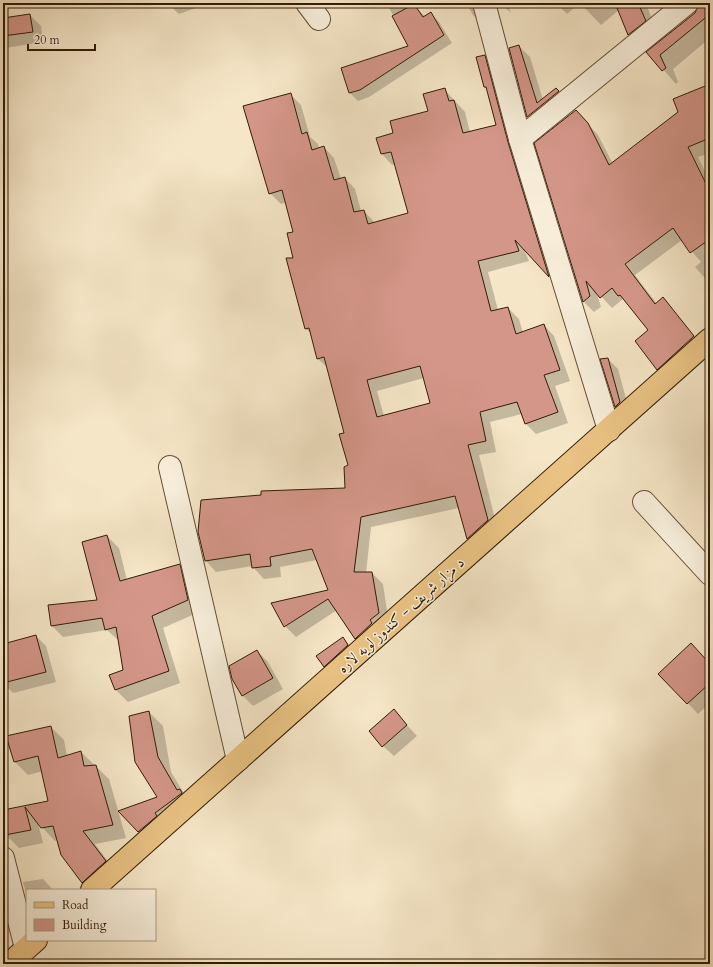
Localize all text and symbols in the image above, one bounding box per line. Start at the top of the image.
scale bar [28,26,95,52]
text: 20 m [34,32,61,48]
street label: د مزار شریف - کندوز لویه لاره [333,553,469,678]
legend [26,889,156,941]
text: Road [62,897,89,913]
text: Building [62,917,107,933]

